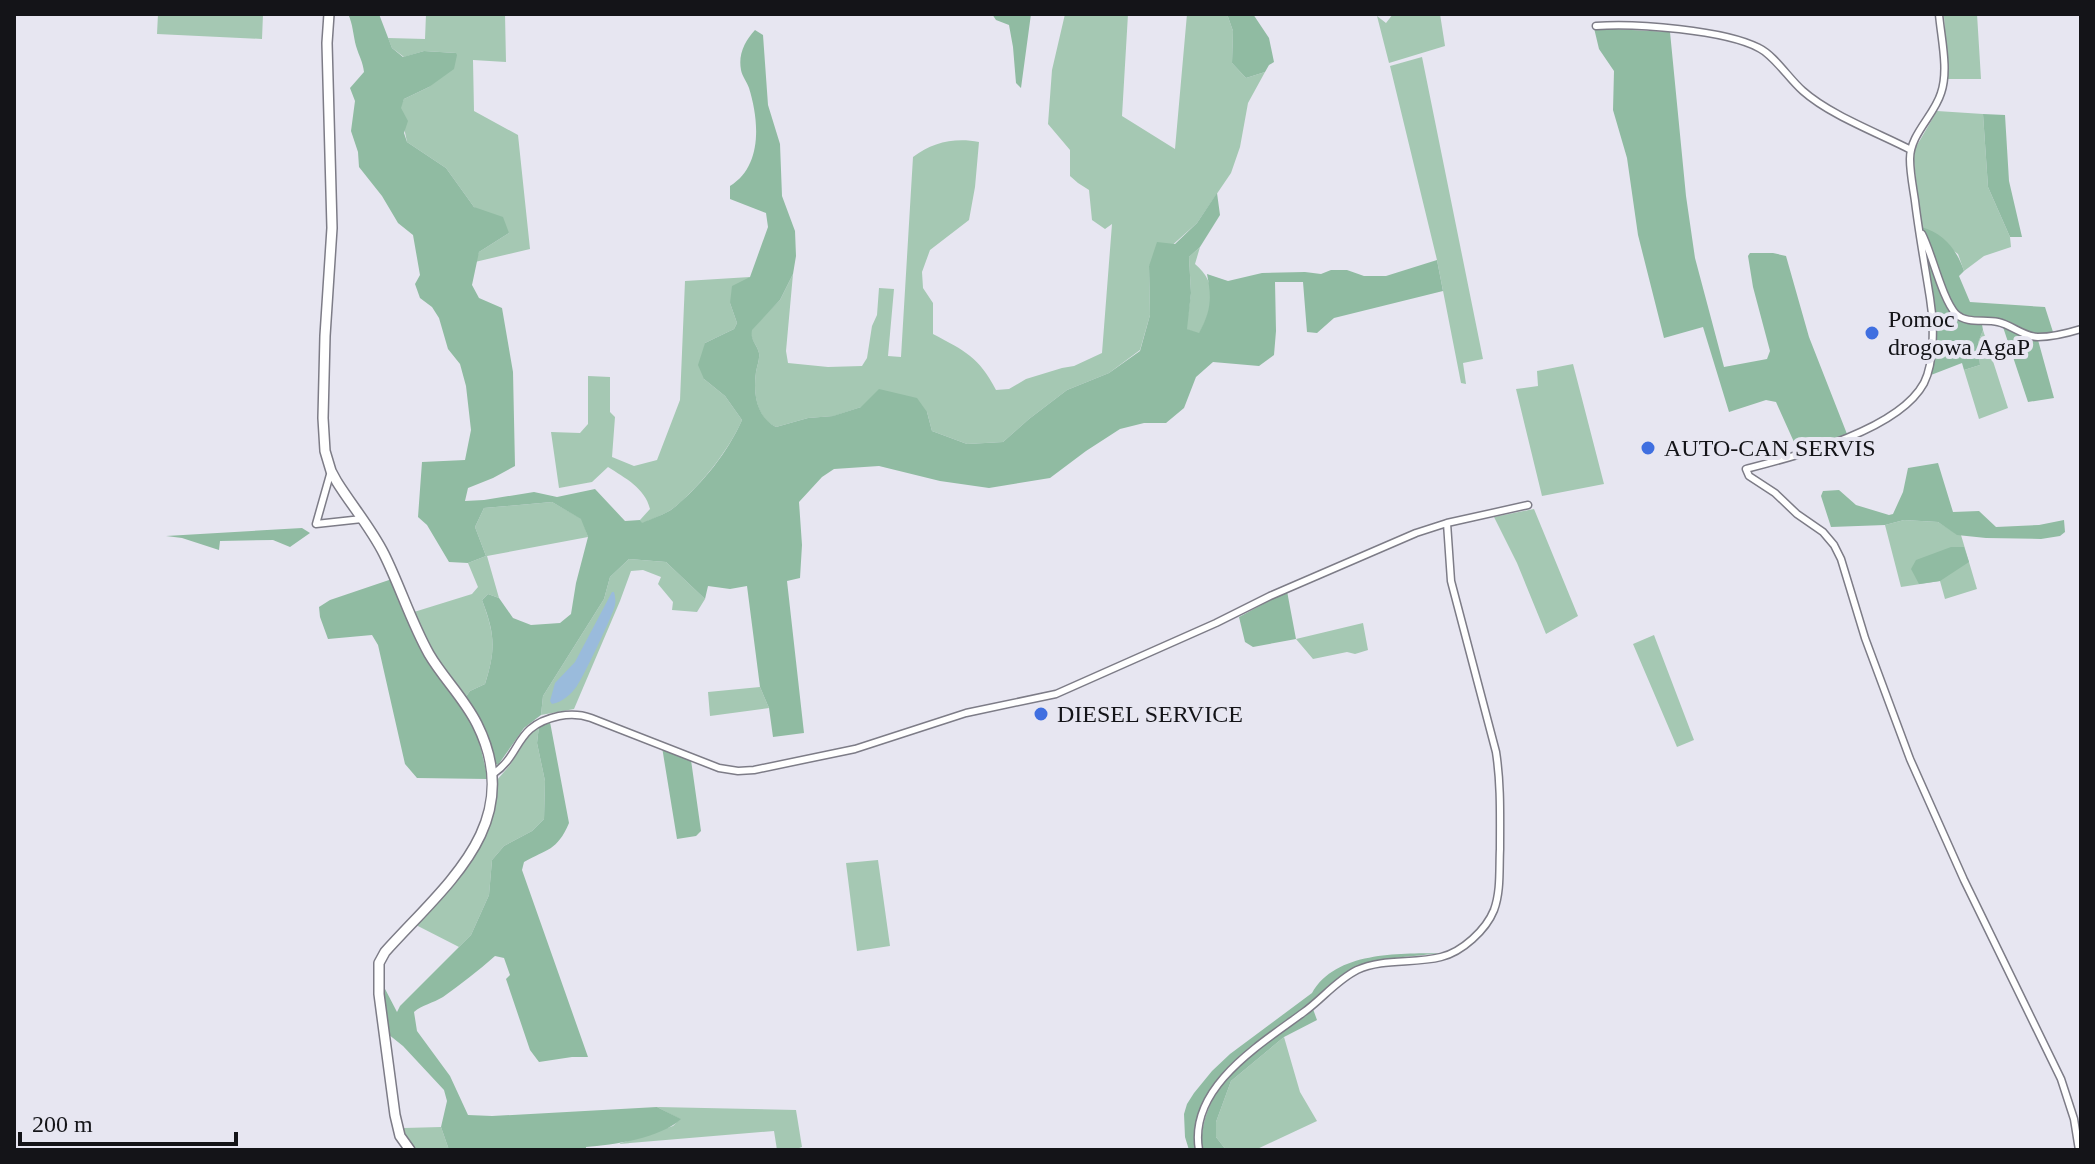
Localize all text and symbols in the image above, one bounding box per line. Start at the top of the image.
place label: Pomoc drogowa AgaP [1888,306,2030,360]
marker: Pomoc drogowa AgaP [1863,324,1881,342]
place label: AUTO-CAN SERVIS [1664,435,1876,461]
marker: AUTO-CAN SERVIS [1639,439,1657,457]
place label: DIESEL SERVICE [1057,701,1243,727]
marker: DIESEL SERVICE [1032,705,1050,723]
scale bar [20,1096,236,1146]
text: 200 m [32,1111,93,1137]

